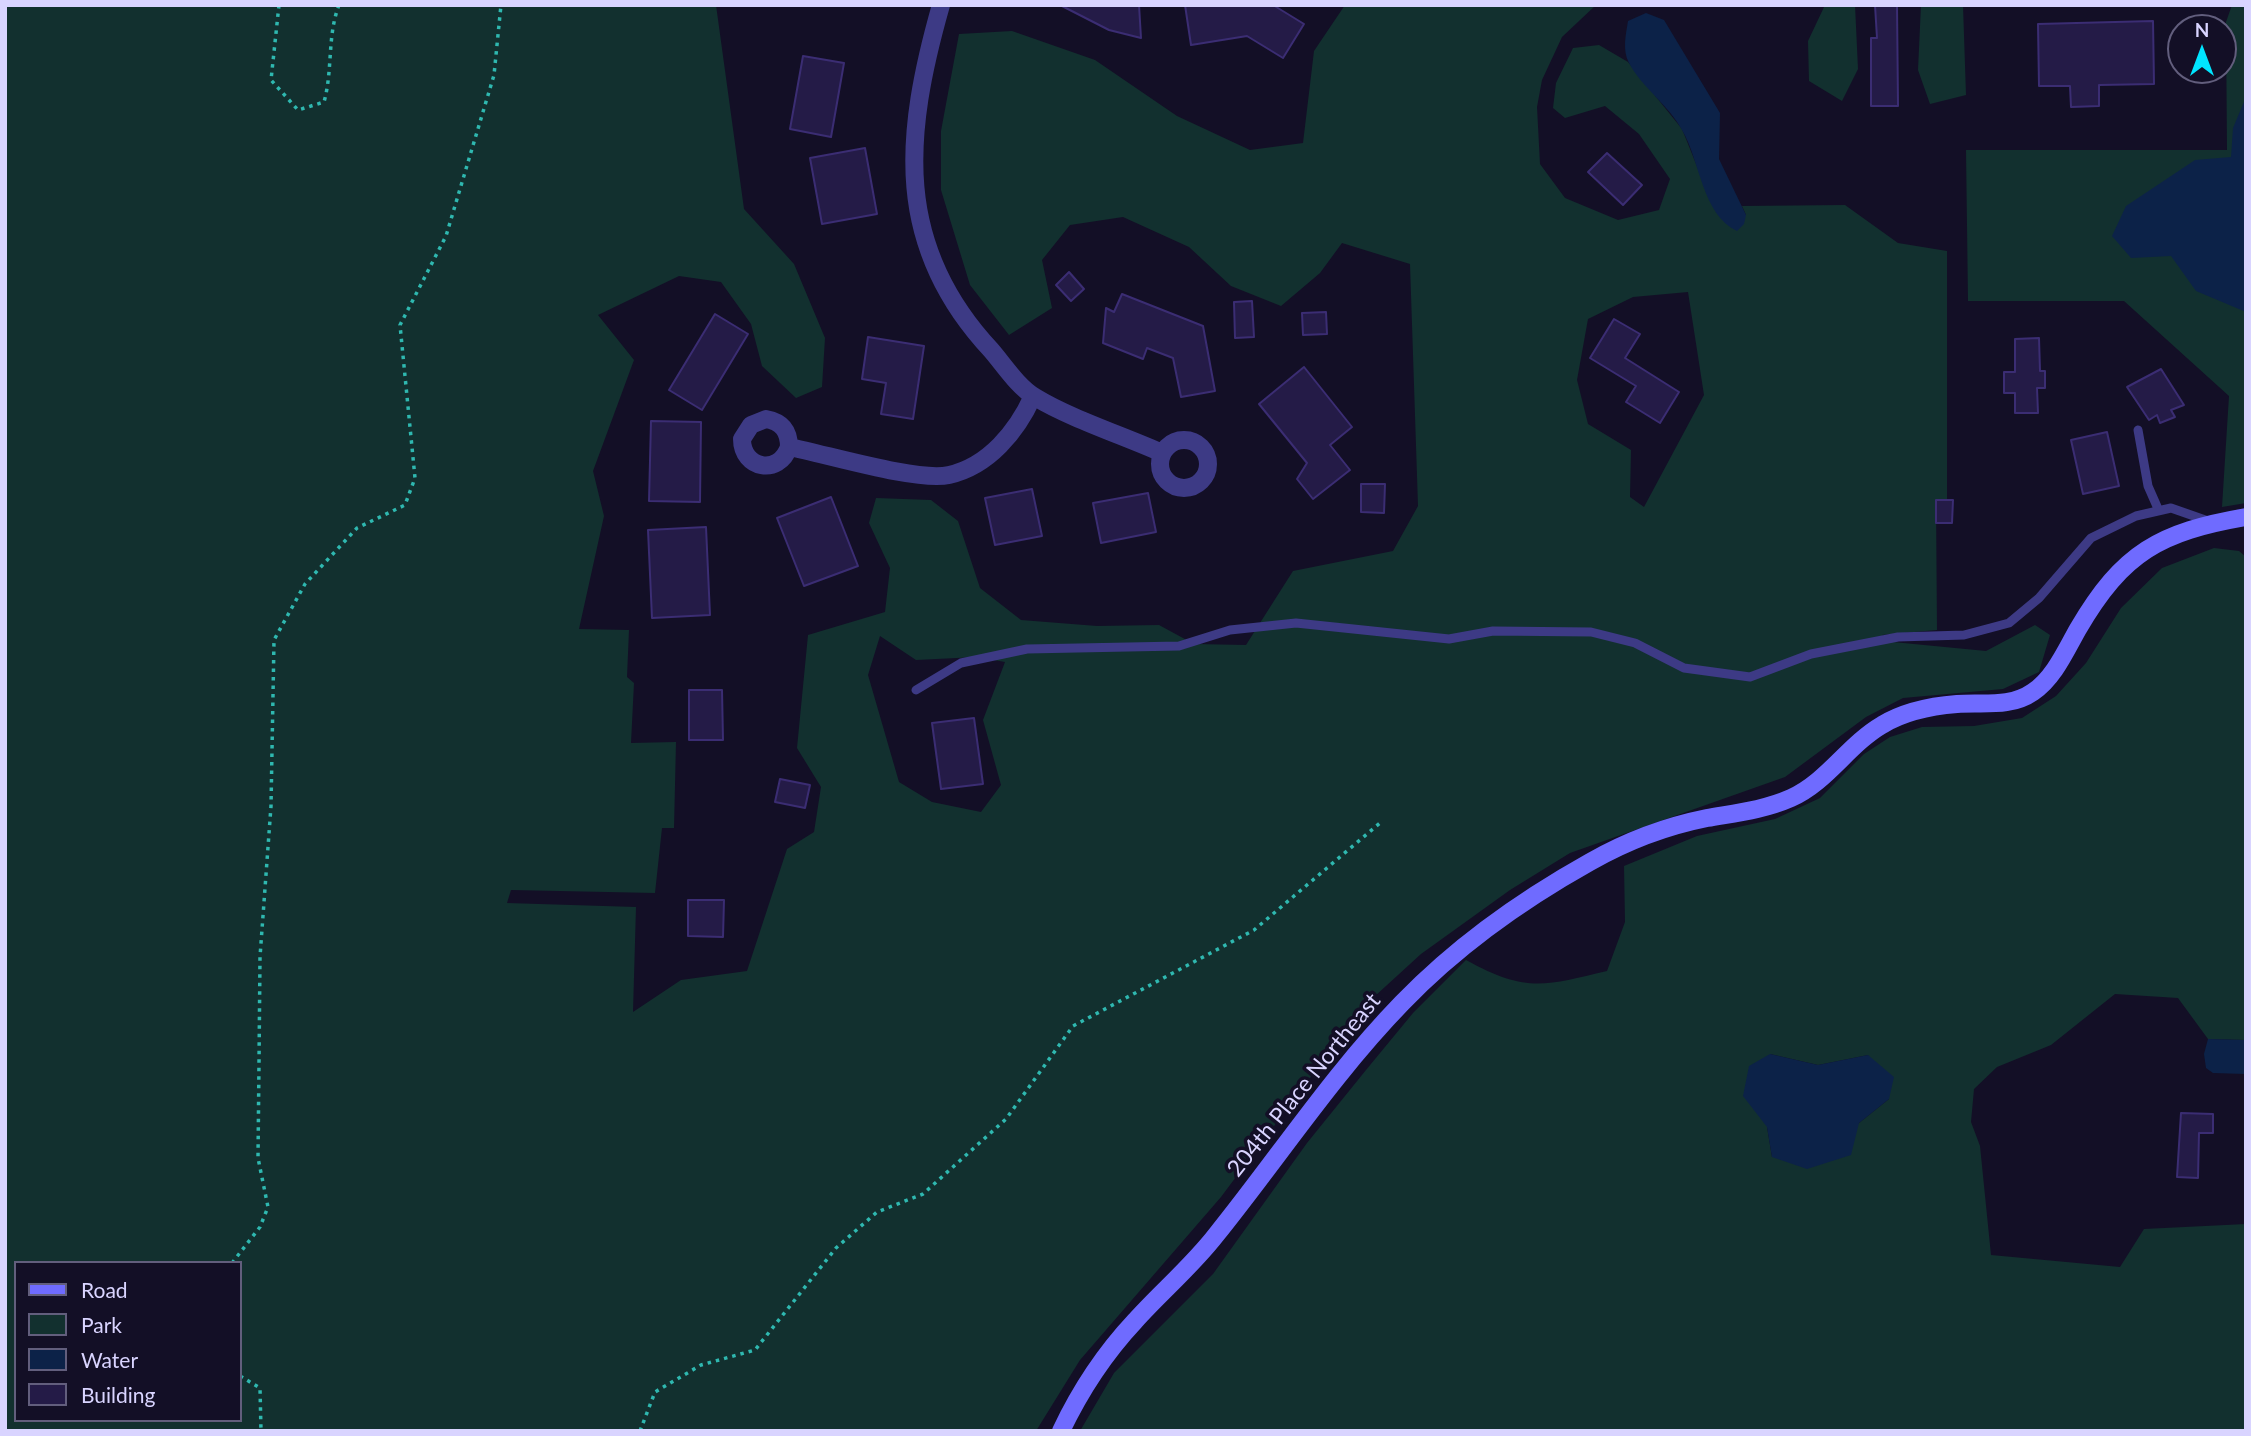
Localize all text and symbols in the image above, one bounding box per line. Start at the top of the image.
north arrow [2167,14,2237,84]
text: N [2195,18,2209,41]
street label: 204th Place Northeast [1222,988,1386,1182]
legend [14,1261,242,1422]
text: Road [81,1277,128,1302]
text: Park [81,1312,122,1337]
text: Water [81,1347,138,1372]
text: Building [81,1382,156,1407]

